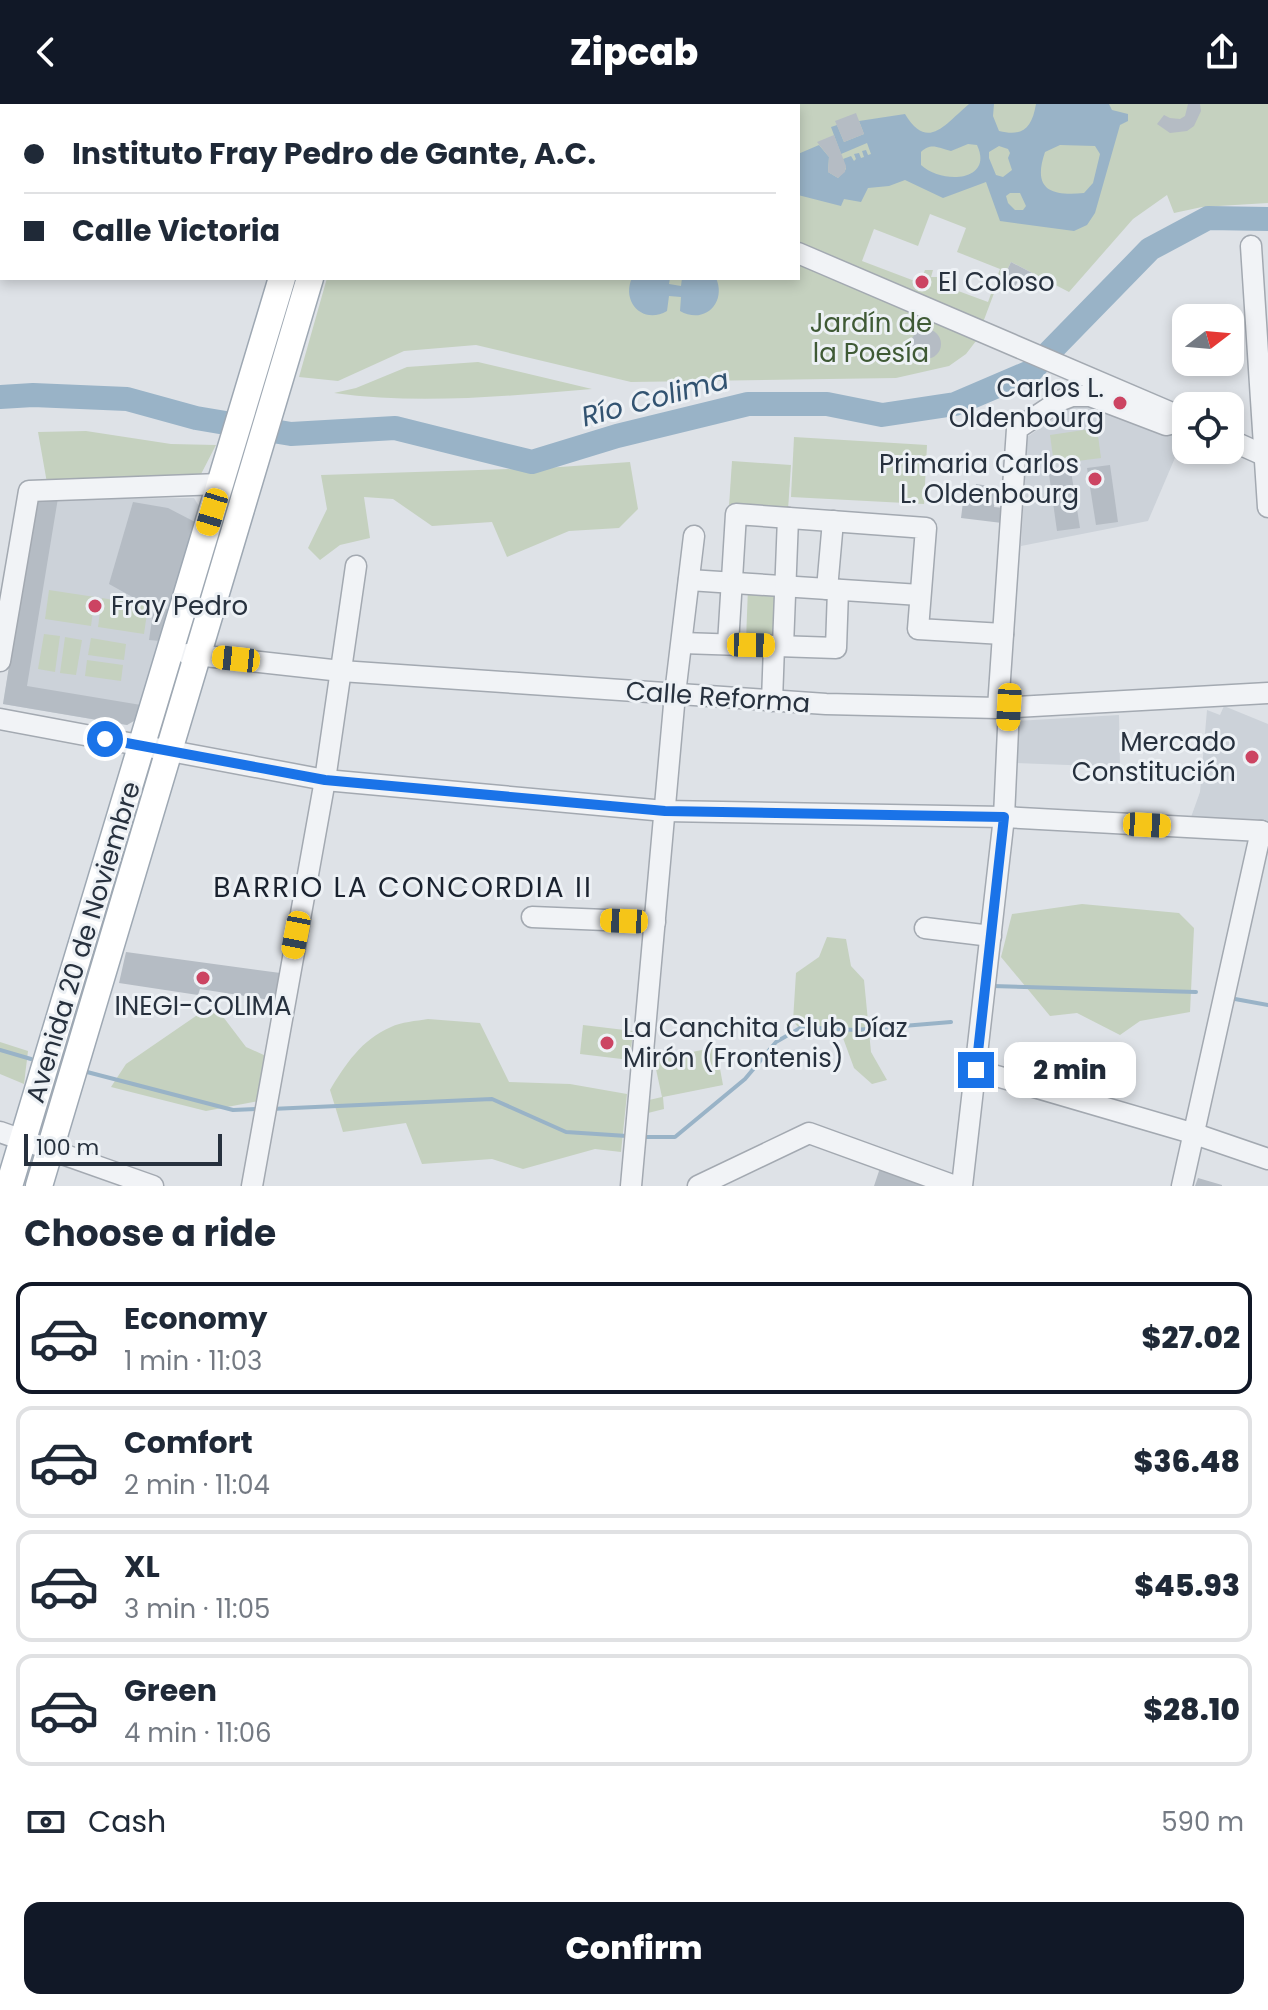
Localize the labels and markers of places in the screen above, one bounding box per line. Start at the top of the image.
place label: El Coloso [938,264,1055,300]
marker: El Coloso [913,273,931,291]
place label: Carlos L. Oldenbourg [949,370,1104,436]
marker: Carlos L. Oldenbourg [1111,394,1129,412]
place label: Primaria Carlos L. Oldenbourg [879,446,1079,512]
marker: Primaria Carlos L. Oldenbourg [1086,470,1104,488]
place label: Fray Pedro [111,588,248,624]
marker: Fray Pedro [86,597,104,615]
place label: Mercado Constitución [1072,724,1236,790]
marker: Mercado Constitución [1243,748,1261,766]
marker: INEGI-COLIMA [194,969,212,987]
place label: INEGI-COLIMA [114,988,292,1024]
place label: La Canchita Club Díaz Mirón (Frontenis) [623,1010,908,1076]
marker: La Canchita Club Díaz Mirón (Frontenis) [598,1034,616,1052]

